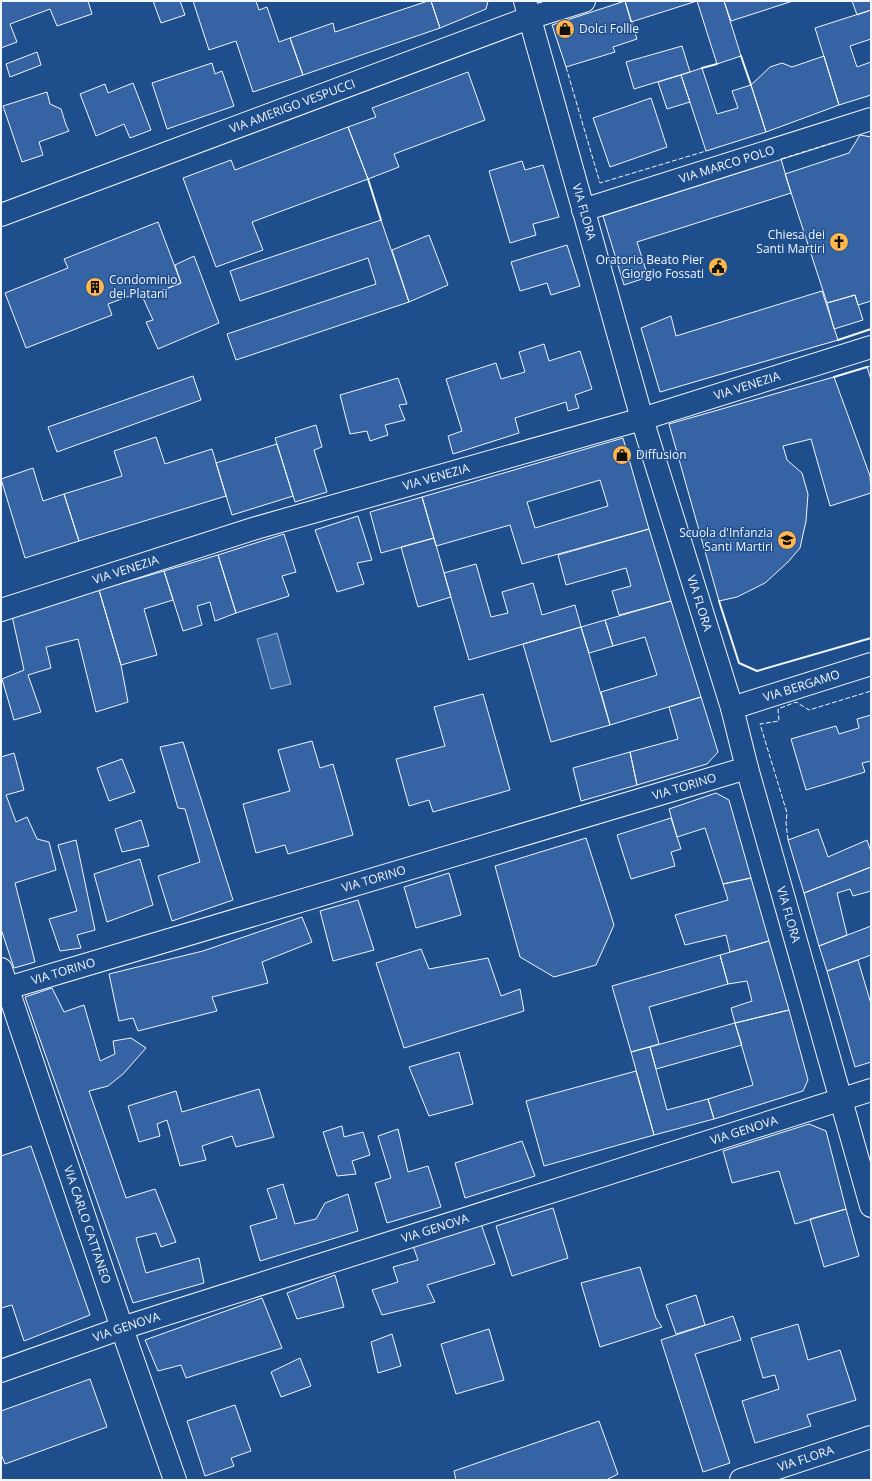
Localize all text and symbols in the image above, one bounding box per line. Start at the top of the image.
shop icon: Dolci Follie [554,18,576,40]
place label: Dolci Follie [579,20,639,37]
street label: VIA AMERIGO VESPUCCI [227,75,358,137]
street label: VIA MARCO POLO [677,141,777,187]
street label: VIA FLORA [569,182,601,242]
place label: Chiesa dei Santi Martiri [756,226,825,257]
church icon: Chiesa dei Santi Martiri [828,231,850,253]
place label: Oratorio Beato Pier Giorgio Fossati [596,251,704,282]
public building icon: Oratorio Beato Pier Giorgio Fossati [707,256,729,278]
place label: Condominio dei Platani [109,271,177,302]
building icon: Condominio dei Platani [84,276,106,298]
street label: VIA VENEZIA [712,367,782,404]
shop icon: Diffusion [611,444,633,466]
place label: Diffusion [636,446,687,463]
street label: VIA VENEZIA [401,459,472,494]
place label: Scuola d'Infanzia Santi Martiri [679,524,773,555]
school or university icon: Scuola d'Infanzia Santi Martiri [776,529,798,551]
street label: VIA VENEZIA [90,551,161,588]
street label: VIA FLORA [683,573,717,634]
street label: VIA BERGAMO [761,665,842,706]
street label: VIA TORINO [650,769,718,804]
street label: VIA TORINO [339,861,408,896]
street label: VIA FLORA [773,884,805,945]
street label: VIA TORINO [29,953,97,989]
street label: VIA GENOVA [708,1111,780,1149]
street label: VIA CARLO CATTANEO [60,1163,115,1286]
street label: VIA GENOVA [399,1209,471,1247]
street label: VIA GENOVA [90,1307,162,1346]
street label: VIA FLORA [775,1441,836,1475]

